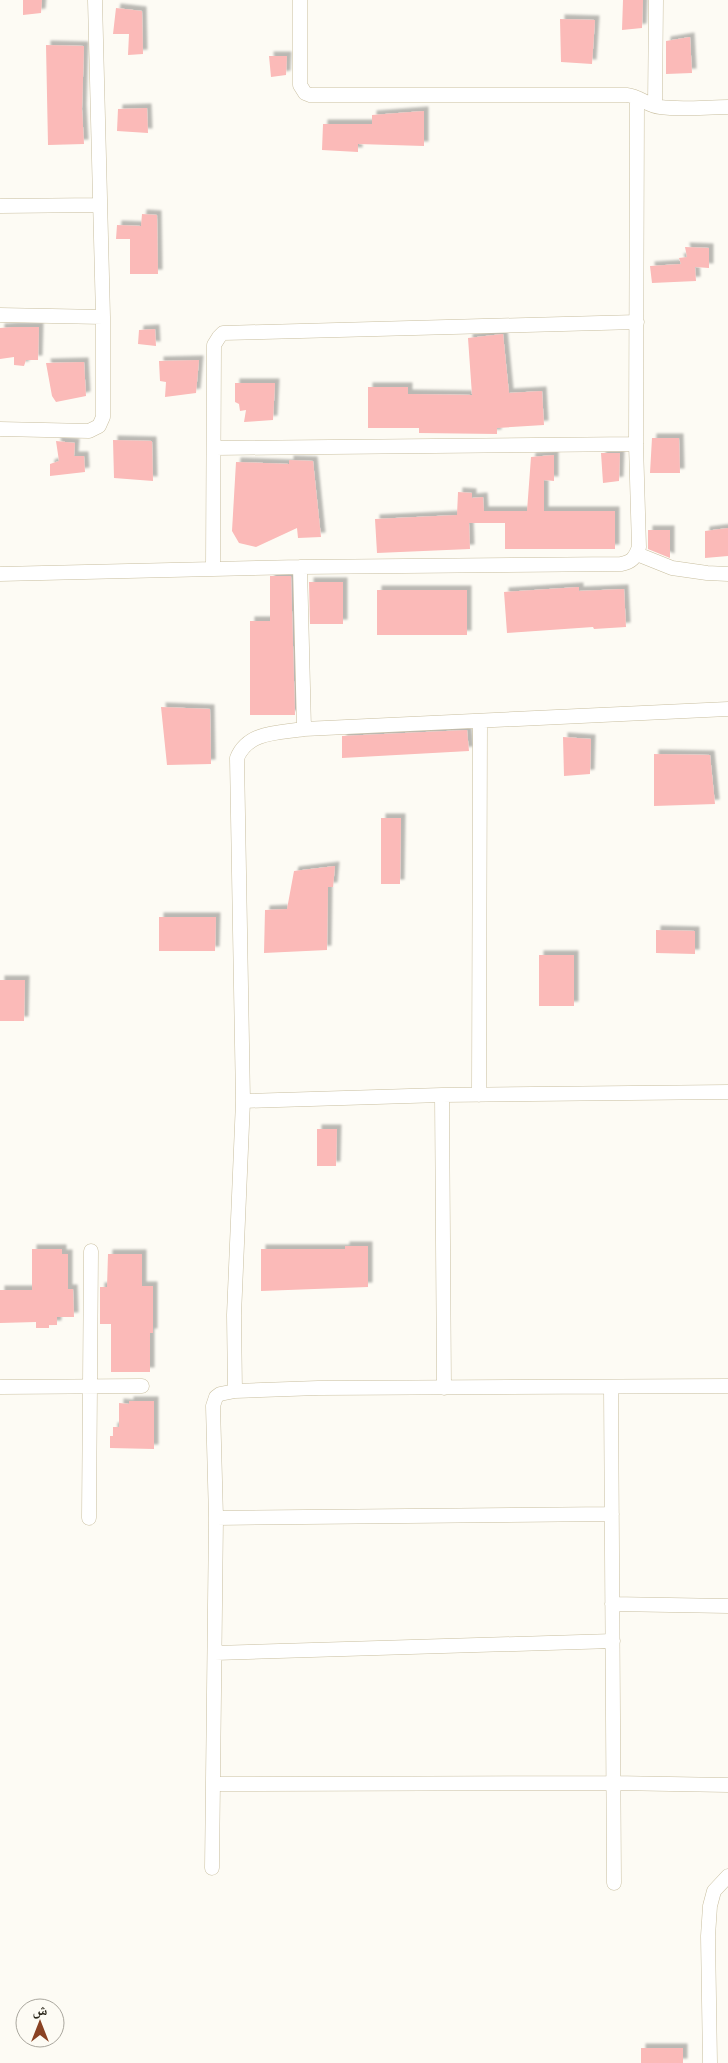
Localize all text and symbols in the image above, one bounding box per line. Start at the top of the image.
north arrow [15,1998,65,2048]
text: ش [33,2003,48,2020]

